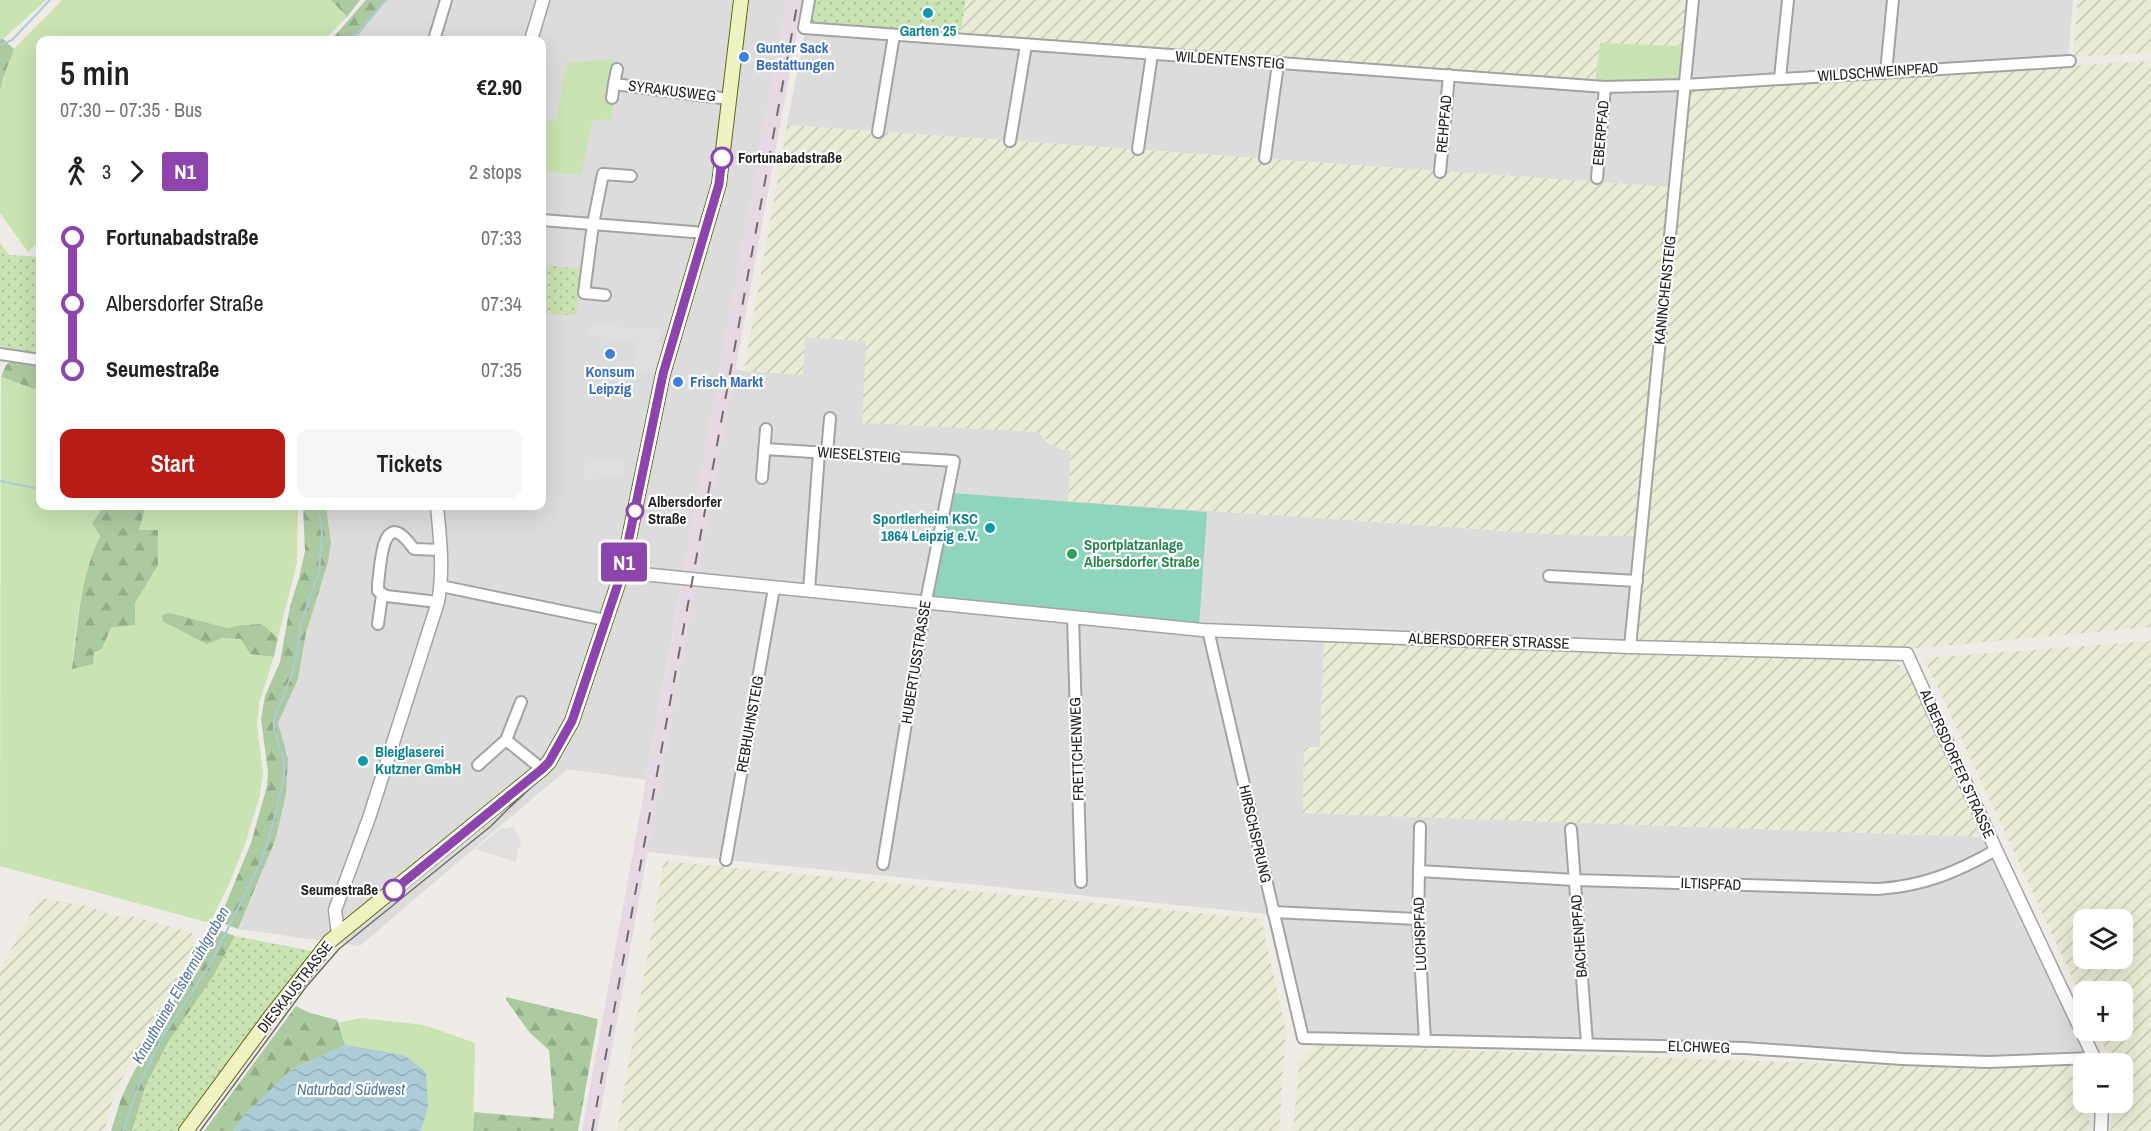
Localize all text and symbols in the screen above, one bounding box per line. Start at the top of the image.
marker: Garten 25 [921,6,935,20]
place label: Garten 25 [900,20,957,41]
place label: Gunter Sack Bestattungen [756,37,835,75]
street label: WILDENTENSTEIG [1175,45,1285,74]
marker: Gunter Sack Bestattungen [737,50,751,64]
text: 5 min [60,51,130,95]
street label: WILDSCHWEINPFAD [1817,57,1939,86]
text: €2.90 [477,72,522,102]
street label: SYRAKUSWEG [627,75,717,106]
street label: REHPFAD [1431,94,1457,154]
text: 07:30 – 07:35 · Bus [60,96,202,123]
street label: EBERPFAD [1587,99,1614,167]
marker: Fortunabadstraße [711,147,733,169]
place label: Fortunabadstraße [738,147,842,168]
icon: walk [60,155,93,188]
icon: forward [120,155,153,188]
text: N1 [174,157,196,186]
text: 3 [102,158,111,185]
text: 2 stops [469,158,522,185]
text: Fortunabadstraße [106,222,258,252]
text: 07:33 [481,224,522,251]
street label: KANINCHENSTEIG [1648,234,1681,345]
text: Albersdorfer Straße [106,288,263,318]
text: 07:34 [481,290,522,317]
marker: Konsum Leipzig [603,347,617,361]
text: Seumestraße [106,354,219,384]
text: 07:35 [481,356,522,383]
place label: Konsum Leipzig [585,361,635,399]
place label: Frisch Markt [690,371,763,392]
marker: Frisch Markt [671,375,685,389]
button: Start [60,429,285,498]
button: Tickets [297,429,522,498]
street label: WIESELSTEIG [817,441,901,468]
place label: Albersdorfer Straße [648,491,722,529]
marker: Albersdorfer Straße [626,502,644,520]
place label: Sportlerheim KSC 1864 Leipzig e.V. [873,508,978,546]
marker: Sportlerheim KSC 1864 Leipzig e.V. [983,521,997,535]
place label: Sportplatzanlage Albersdorfer Straße [1084,534,1200,572]
line badge: N1 [597,542,651,582]
marker: Sportplatzanlage Albersdorfer Straße [1065,547,1079,561]
text: N1 [613,548,635,577]
street label: HUBERTUSSTRASSE [895,599,936,725]
street label: ALBERSDORFER STRASSE [1407,627,1570,654]
street label: REBHUHNSTEIG [731,674,768,774]
street label: ALBERSDORFER STRASSE [1915,685,2000,842]
street label: FRETTCHENWEG [1064,697,1089,801]
place label: Bleiglaserei Kutzner GmbH [375,741,461,779]
marker: Bleiglaserei Kutzner GmbH [356,754,370,768]
street label: HIRSCHSPRUNG [1234,783,1277,885]
street label: ILTISPFAD [1680,872,1742,895]
place label: Seumestraße [301,879,378,900]
marker: Seumestraße [383,879,405,901]
street label: BACHENPFAD [1565,894,1592,978]
street label: LUCHSPFAD [1408,897,1431,971]
water label: Knauthainer Elstermühlgraben [126,902,234,1068]
map controls [2073,909,2133,1113]
button: layers [2073,909,2133,969]
street label: DIESKAUSTRASSE [252,936,337,1037]
button: + [2073,981,2133,1041]
street label: ELCHWEG [1668,1035,1730,1058]
button: − [2073,1053,2133,1113]
water label: Naturbad Südwest [297,1078,405,1100]

